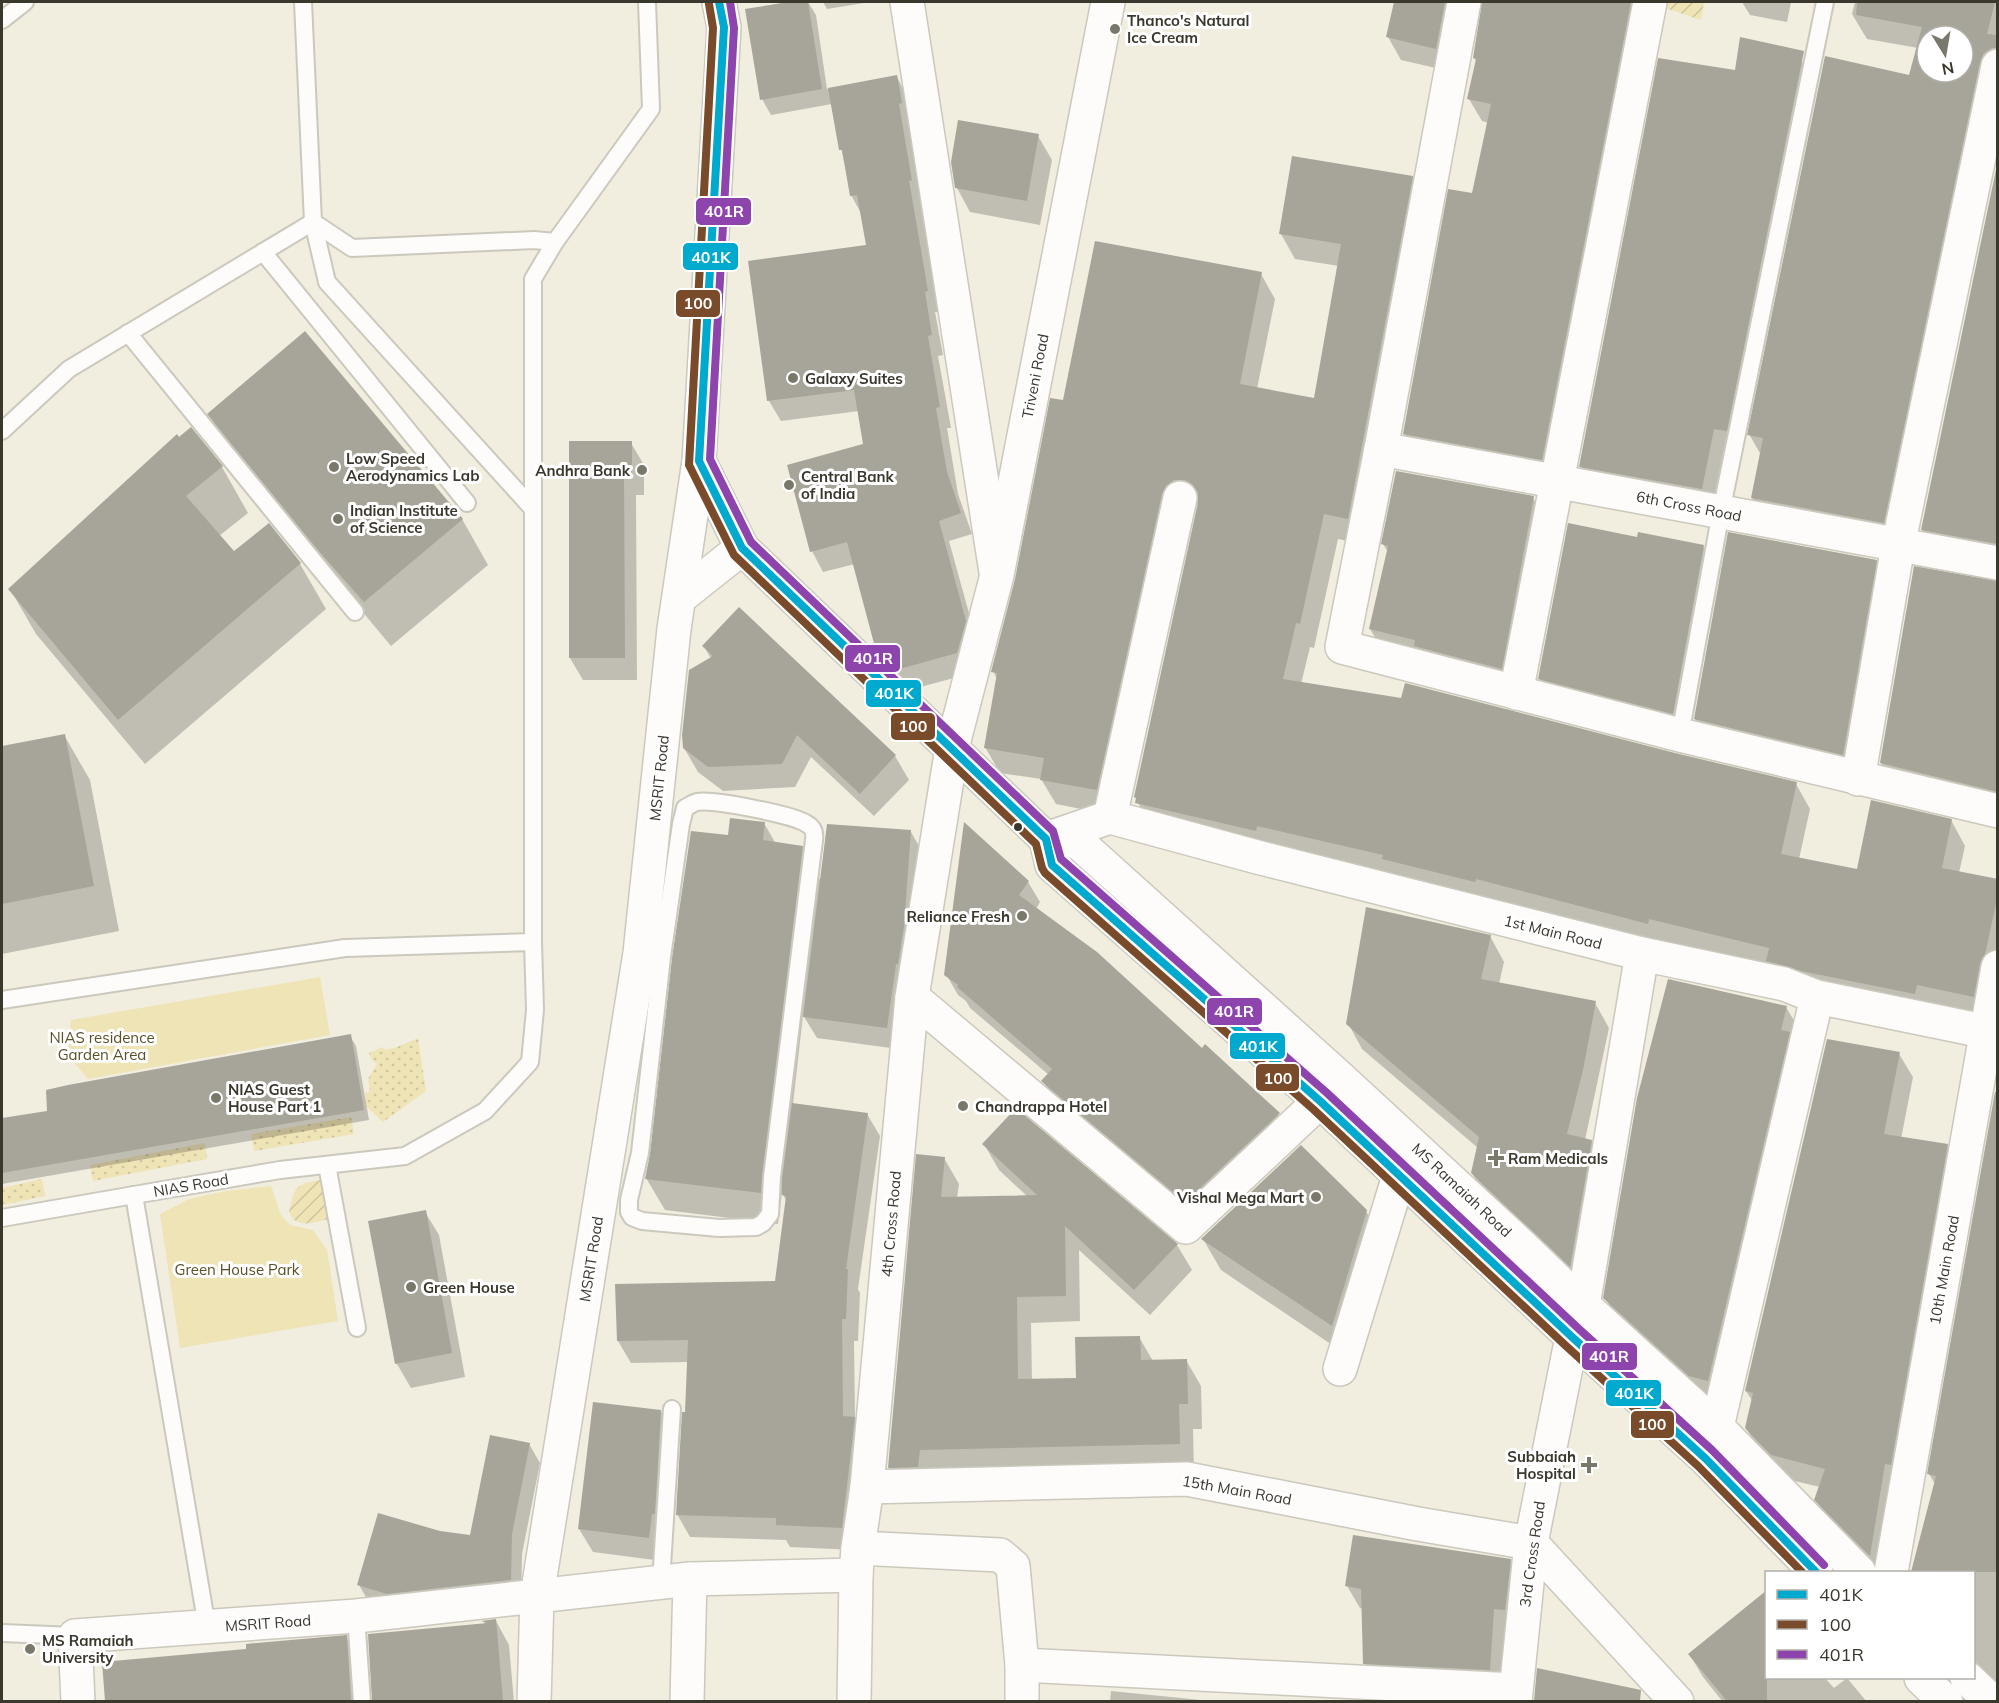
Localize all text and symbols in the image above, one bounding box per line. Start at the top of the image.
place label: Thanco's Natural Ice Cream [1127,11,1250,47]
marker: Thanco's Natural Ice Cream [1108,22,1122,36]
north arrow [1915,24,1975,84]
text: N [1940,58,1956,80]
line badge: 401R [695,197,752,226]
text: 401R [704,201,744,221]
line badge: 401K [682,242,739,271]
text: 401K [691,247,732,267]
line badge: 100 [675,289,721,318]
text: 100 [684,293,712,313]
street label: Triveni Road [1017,332,1053,420]
place label: Galaxy Suites [805,369,903,388]
marker: Galaxy Suites [786,371,800,385]
place label: Low Speed Aerodynamics Lab [346,449,479,485]
marker: Low Speed Aerodynamics Lab [327,460,341,474]
place label: Andhra Bank [535,461,631,480]
marker: Andhra Bank [635,463,649,477]
place label: Central Bank of India [801,467,895,503]
marker: Central Bank of India [782,478,796,492]
street label: 6th Cross Road [1635,486,1743,526]
place label: Indian Institute of Science [350,501,458,537]
marker: Indian Institute of Science [331,512,345,526]
line badge: 401R [844,644,901,673]
text: 401R [853,648,893,668]
line badge: 401K [865,679,922,708]
text: 401K [874,683,915,703]
line badge: 100 [890,712,936,741]
text: 100 [899,716,927,736]
street label: MSRIT Road [645,734,673,822]
unlabelled marker [1012,821,1024,833]
place label: Reliance Fresh [907,907,1010,926]
marker: Reliance Fresh [1015,909,1029,923]
street label: 1st Main Road [1502,911,1604,953]
line badge: 401R [1206,997,1263,1026]
text: 401R [1214,1001,1254,1021]
park label: NIAS residence Garden Area [49,1028,155,1064]
line badge: 401K [1229,1032,1286,1060]
text: 401K [1238,1036,1279,1056]
line badge: 100 [1255,1063,1300,1092]
text: 100 [1264,1068,1292,1088]
place label: NIAS Guest House Part 1 [228,1080,321,1116]
marker: NIAS Guest House Part 1 [209,1091,223,1105]
place label: Chandrappa Hotel [975,1097,1107,1116]
marker: Chandrappa Hotel [956,1099,970,1113]
street label: MS Ramaiah Road [1408,1139,1516,1241]
place label: Ram Medicals [1508,1149,1608,1168]
marker: Ram Medicals [1489,1151,1503,1165]
street label: NIAS Road [152,1169,230,1201]
street label: 4th Cross Road [877,1170,905,1278]
place label: Vishal Mega Mart [1176,1188,1304,1207]
marker: Vishal Mega Mart [1309,1190,1323,1204]
street label: 10th Main Road [1925,1214,1963,1326]
street label: MSRIT Road [575,1215,607,1303]
park label: Green House Park [174,1260,300,1279]
place label: Green House [423,1278,515,1297]
marker: Green House [404,1280,418,1294]
line badge: 401R [1581,1342,1638,1371]
text: 401R [1589,1346,1629,1366]
line badge: 401K [1605,1379,1662,1407]
text: 401K [1614,1383,1655,1403]
line badge: 100 [1630,1410,1675,1439]
text: 100 [1638,1414,1666,1434]
place label: Subbaiah Hospital [1507,1447,1576,1483]
marker: Subbaiah Hospital [1580,1456,1598,1474]
street label: 15th Main Road [1181,1471,1293,1509]
street label: 3rd Cross Road [1515,1500,1549,1608]
legend [1765,1571,1975,1679]
text: 401K [1819,1583,1863,1606]
street label: MSRIT Road [224,1611,312,1635]
text: 100 [1819,1613,1851,1636]
place label: MS Ramaiah University [42,1631,134,1667]
marker: MS Ramaiah University [23,1642,37,1656]
text: 401R [1819,1643,1864,1666]

